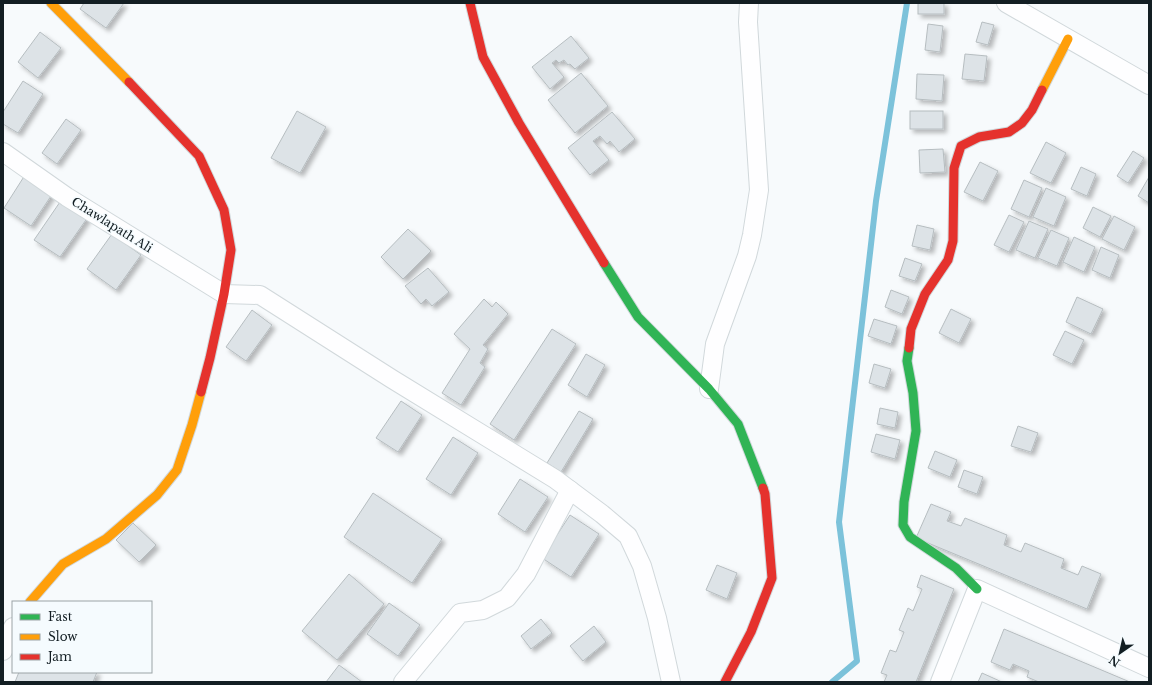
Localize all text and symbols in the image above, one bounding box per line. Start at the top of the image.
street label: Chawlapath Ali [69,194,156,256]
legend [12,601,152,673]
text: Fast [48,609,73,624]
text: Slow [48,629,78,644]
north arrow [1100,633,1140,673]
text: Jam [46,649,72,664]
text: N [1106,652,1123,670]

